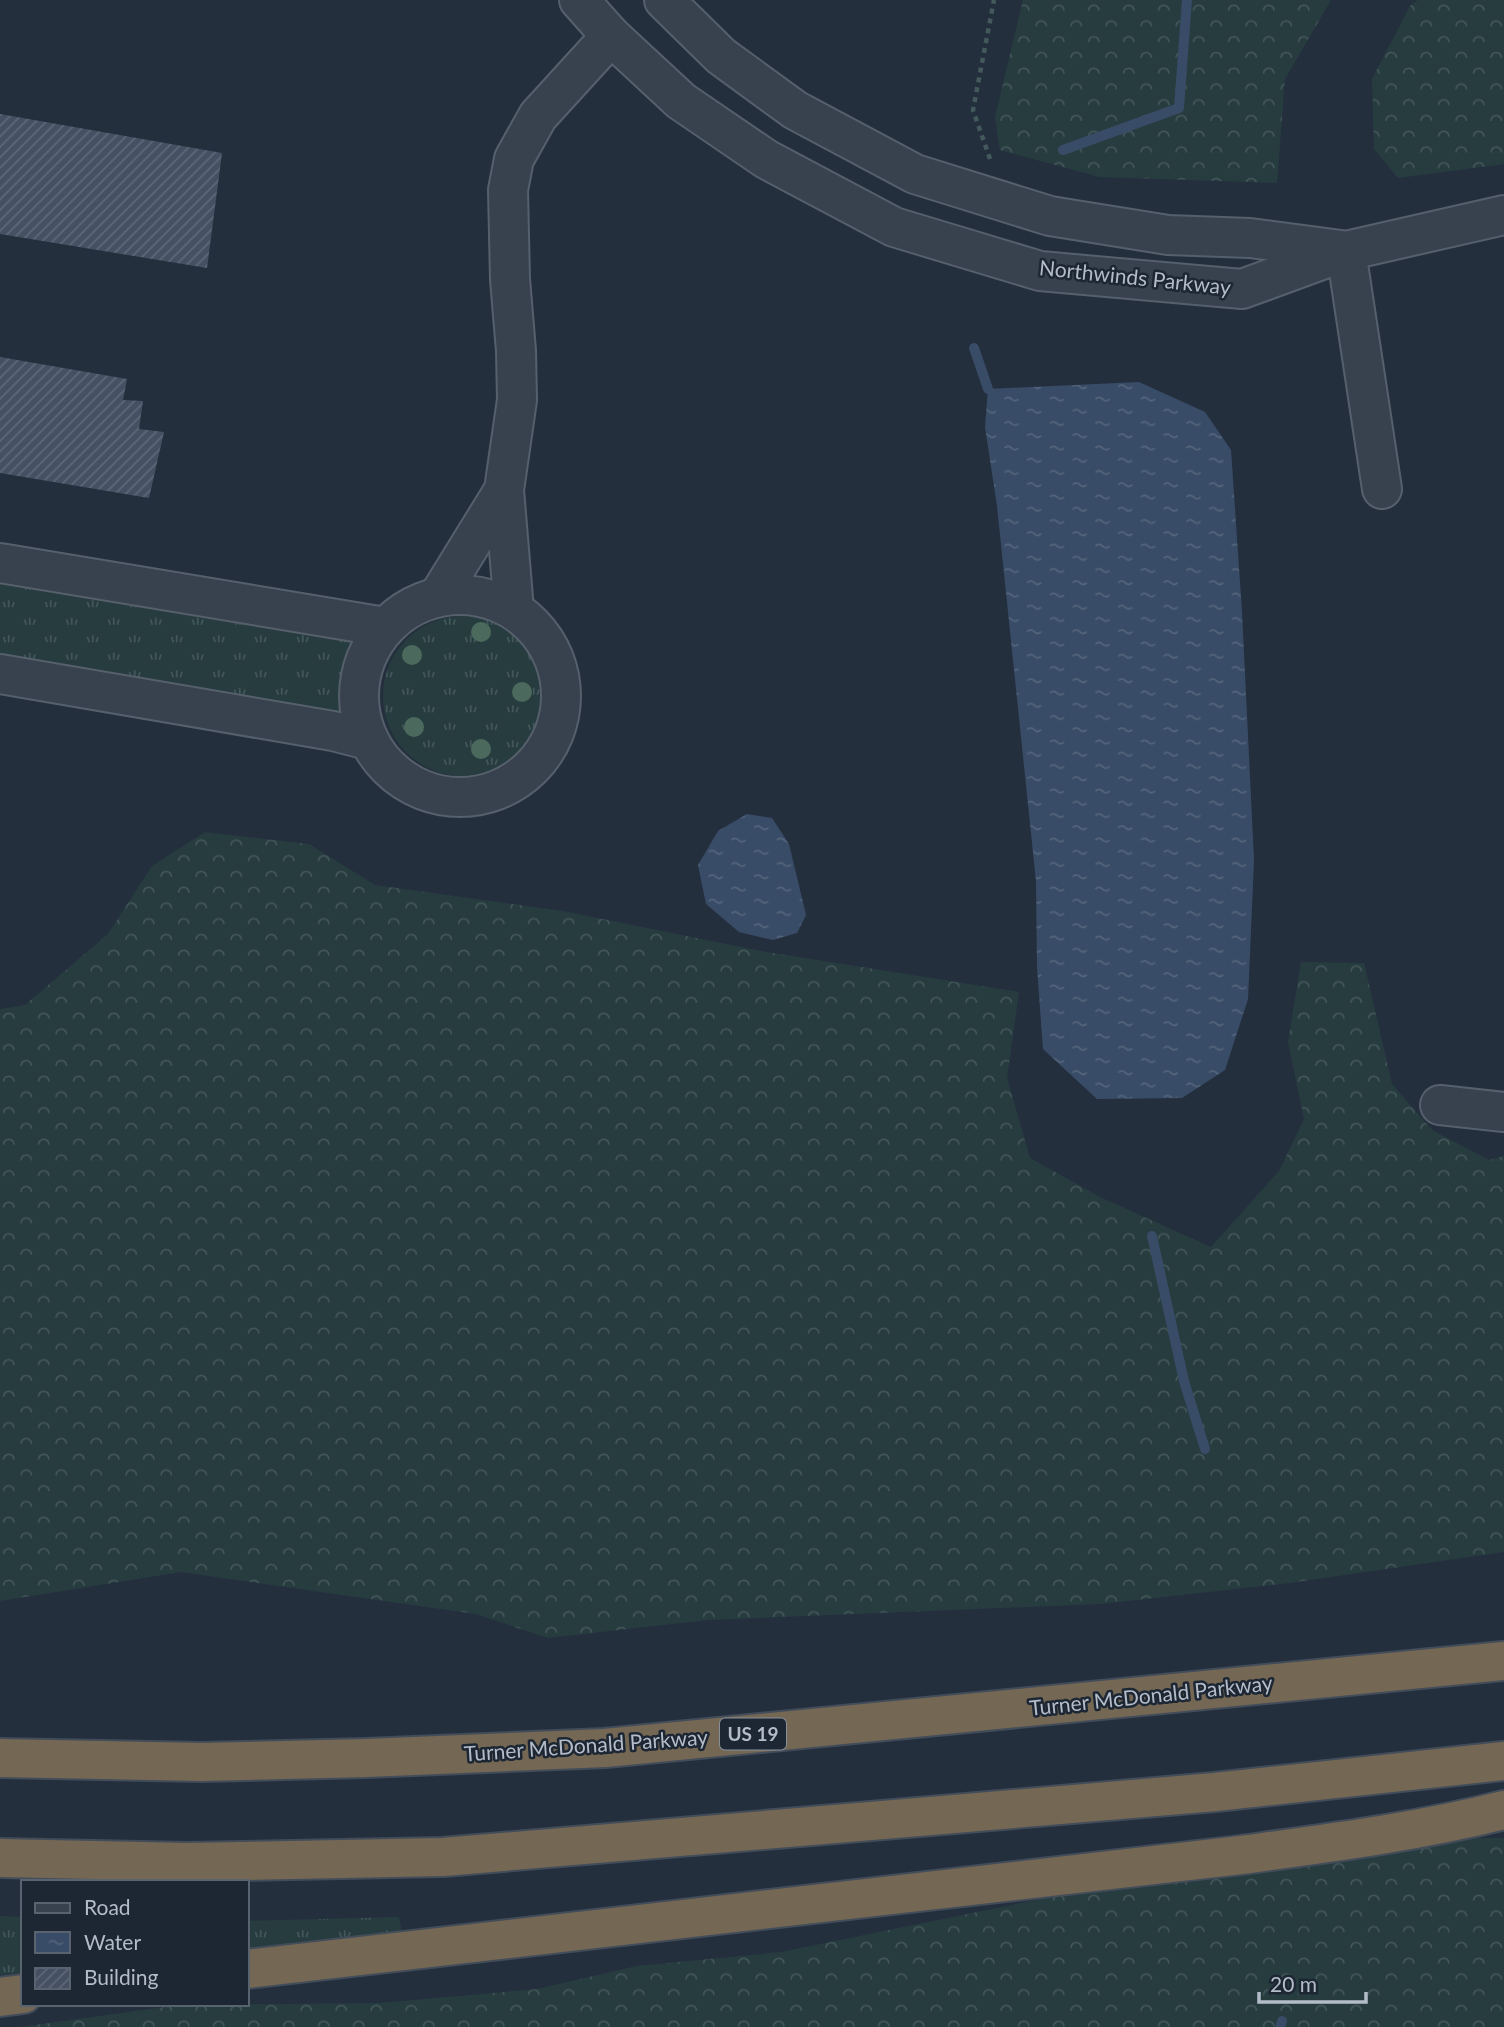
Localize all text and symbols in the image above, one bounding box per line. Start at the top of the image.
street label: Northwinds Parkway [1038,254,1232,299]
street label: Turner McDonald Parkway [1028,1669,1274,1720]
road number: US 19 [720,1718,786,1750]
street label: Turner McDonald Parkway [463,1723,709,1765]
legend [21,1880,248,2006]
text: Road [84,1894,131,1919]
text: Water [84,1929,141,1954]
scale bar [1259,1960,1366,2004]
text: Building [84,1964,159,1989]
text: 20 m [1270,1971,1317,1996]

